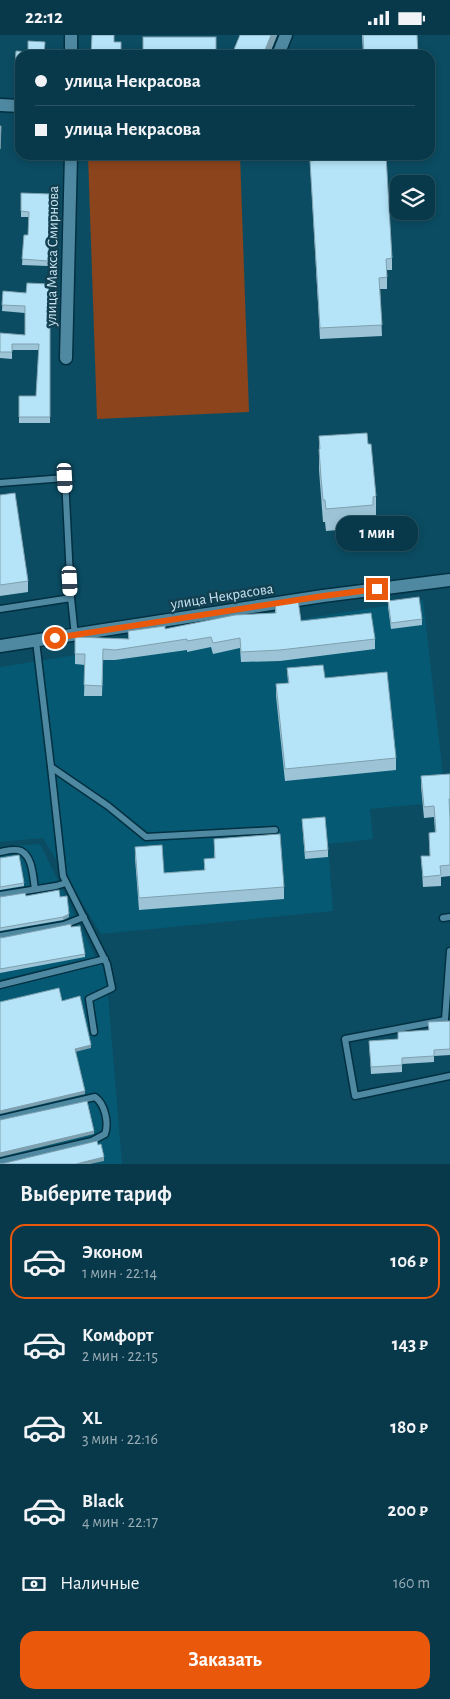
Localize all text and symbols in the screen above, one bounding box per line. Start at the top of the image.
text: 22:12 [25,8,63,27]
text: улица Некрасова [65,72,201,91]
text: улица Некрасова [65,120,201,139]
map controls [390,175,435,220]
button: layers [390,175,435,220]
street label: улица Макса Смирнова [44,185,61,327]
car [56,463,73,493]
callout: 1 мин [336,517,418,551]
text: 1 мин [359,525,395,541]
car [61,566,78,596]
route end [366,578,388,600]
street label: улица Некрасова [169,581,275,612]
route start [44,627,66,649]
text: Выберите тариф [20,1183,172,1205]
icon: car [22,1239,67,1284]
text: Эконом [82,1243,143,1262]
text: 106 ₽ [390,1252,428,1271]
text: 1 мин · 22:14 [82,1265,157,1281]
icon: car [22,1322,67,1367]
text: Комфорт [82,1326,153,1345]
text: 143 ₽ [392,1335,428,1354]
text: 2 мин · 22:15 [82,1348,158,1364]
icon: car [22,1405,67,1450]
text: XL [82,1409,102,1428]
text: 180 ₽ [390,1418,428,1437]
text: 3 мин · 22:16 [82,1431,158,1447]
icon: car [22,1488,67,1533]
text: Black [82,1492,124,1511]
text: 200 ₽ [387,1501,428,1520]
text: 4 мин · 22:17 [82,1514,158,1530]
icon: cash [20,1570,48,1598]
text: Наличные [60,1574,140,1593]
text: 160 m [393,1575,430,1591]
button: Заказать [20,1631,430,1689]

